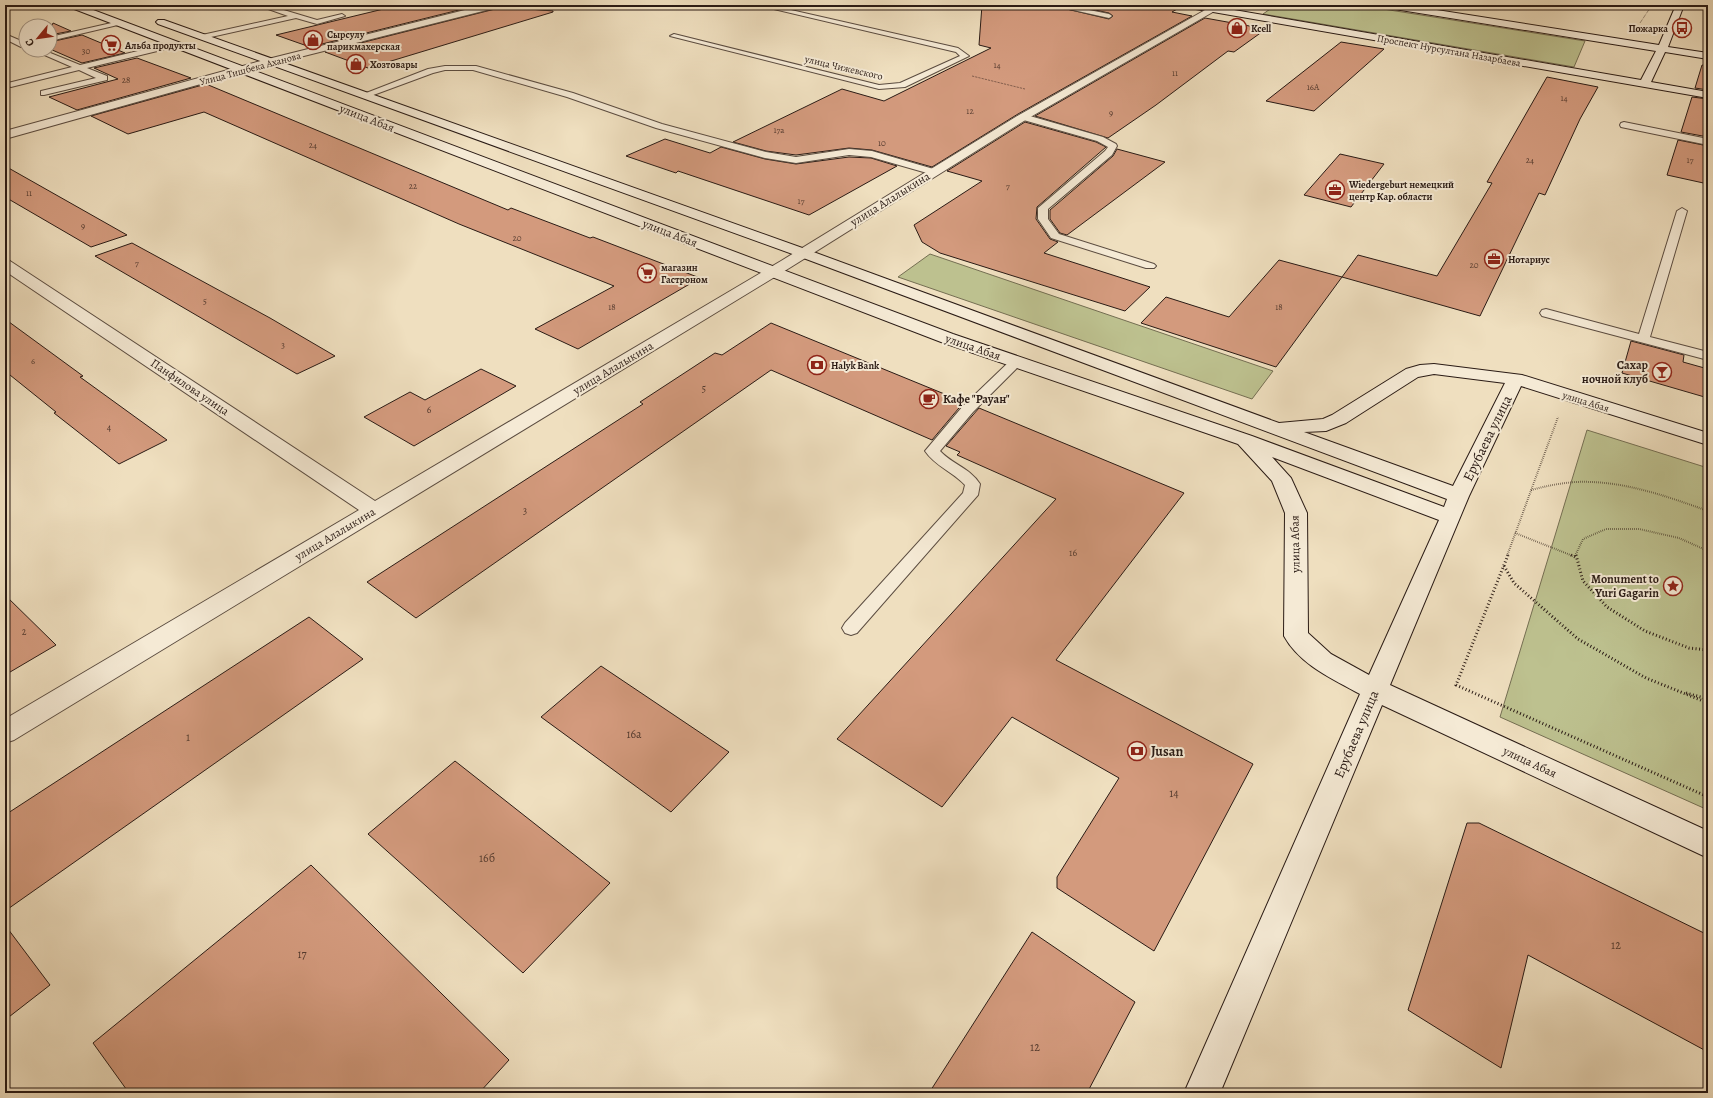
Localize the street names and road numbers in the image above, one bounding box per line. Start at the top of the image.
street label: Проспект Нурсултана Назарбаева [1376,31,1522,71]
street label: Улица Тишбека Аханова [198,49,302,88]
street label: улица Чижевского [803,52,884,83]
street label: улица Абая [336,100,397,136]
street label: улица Алалыкина [846,168,933,230]
street label: улица Абая [639,215,700,251]
street label: улица Абая [942,330,1003,364]
street label: улица Алалыкина [569,337,657,399]
street label: Панфилова улица [148,355,233,419]
street label: улица Абая [1560,388,1611,415]
street label: Ерубаева улица [1458,392,1517,484]
street label: улица Алалыкина [291,503,379,565]
street label: улица Абая [1286,515,1304,574]
street label: Ерубаева улица [1329,687,1384,781]
street label: улица Абая [1500,742,1560,781]

